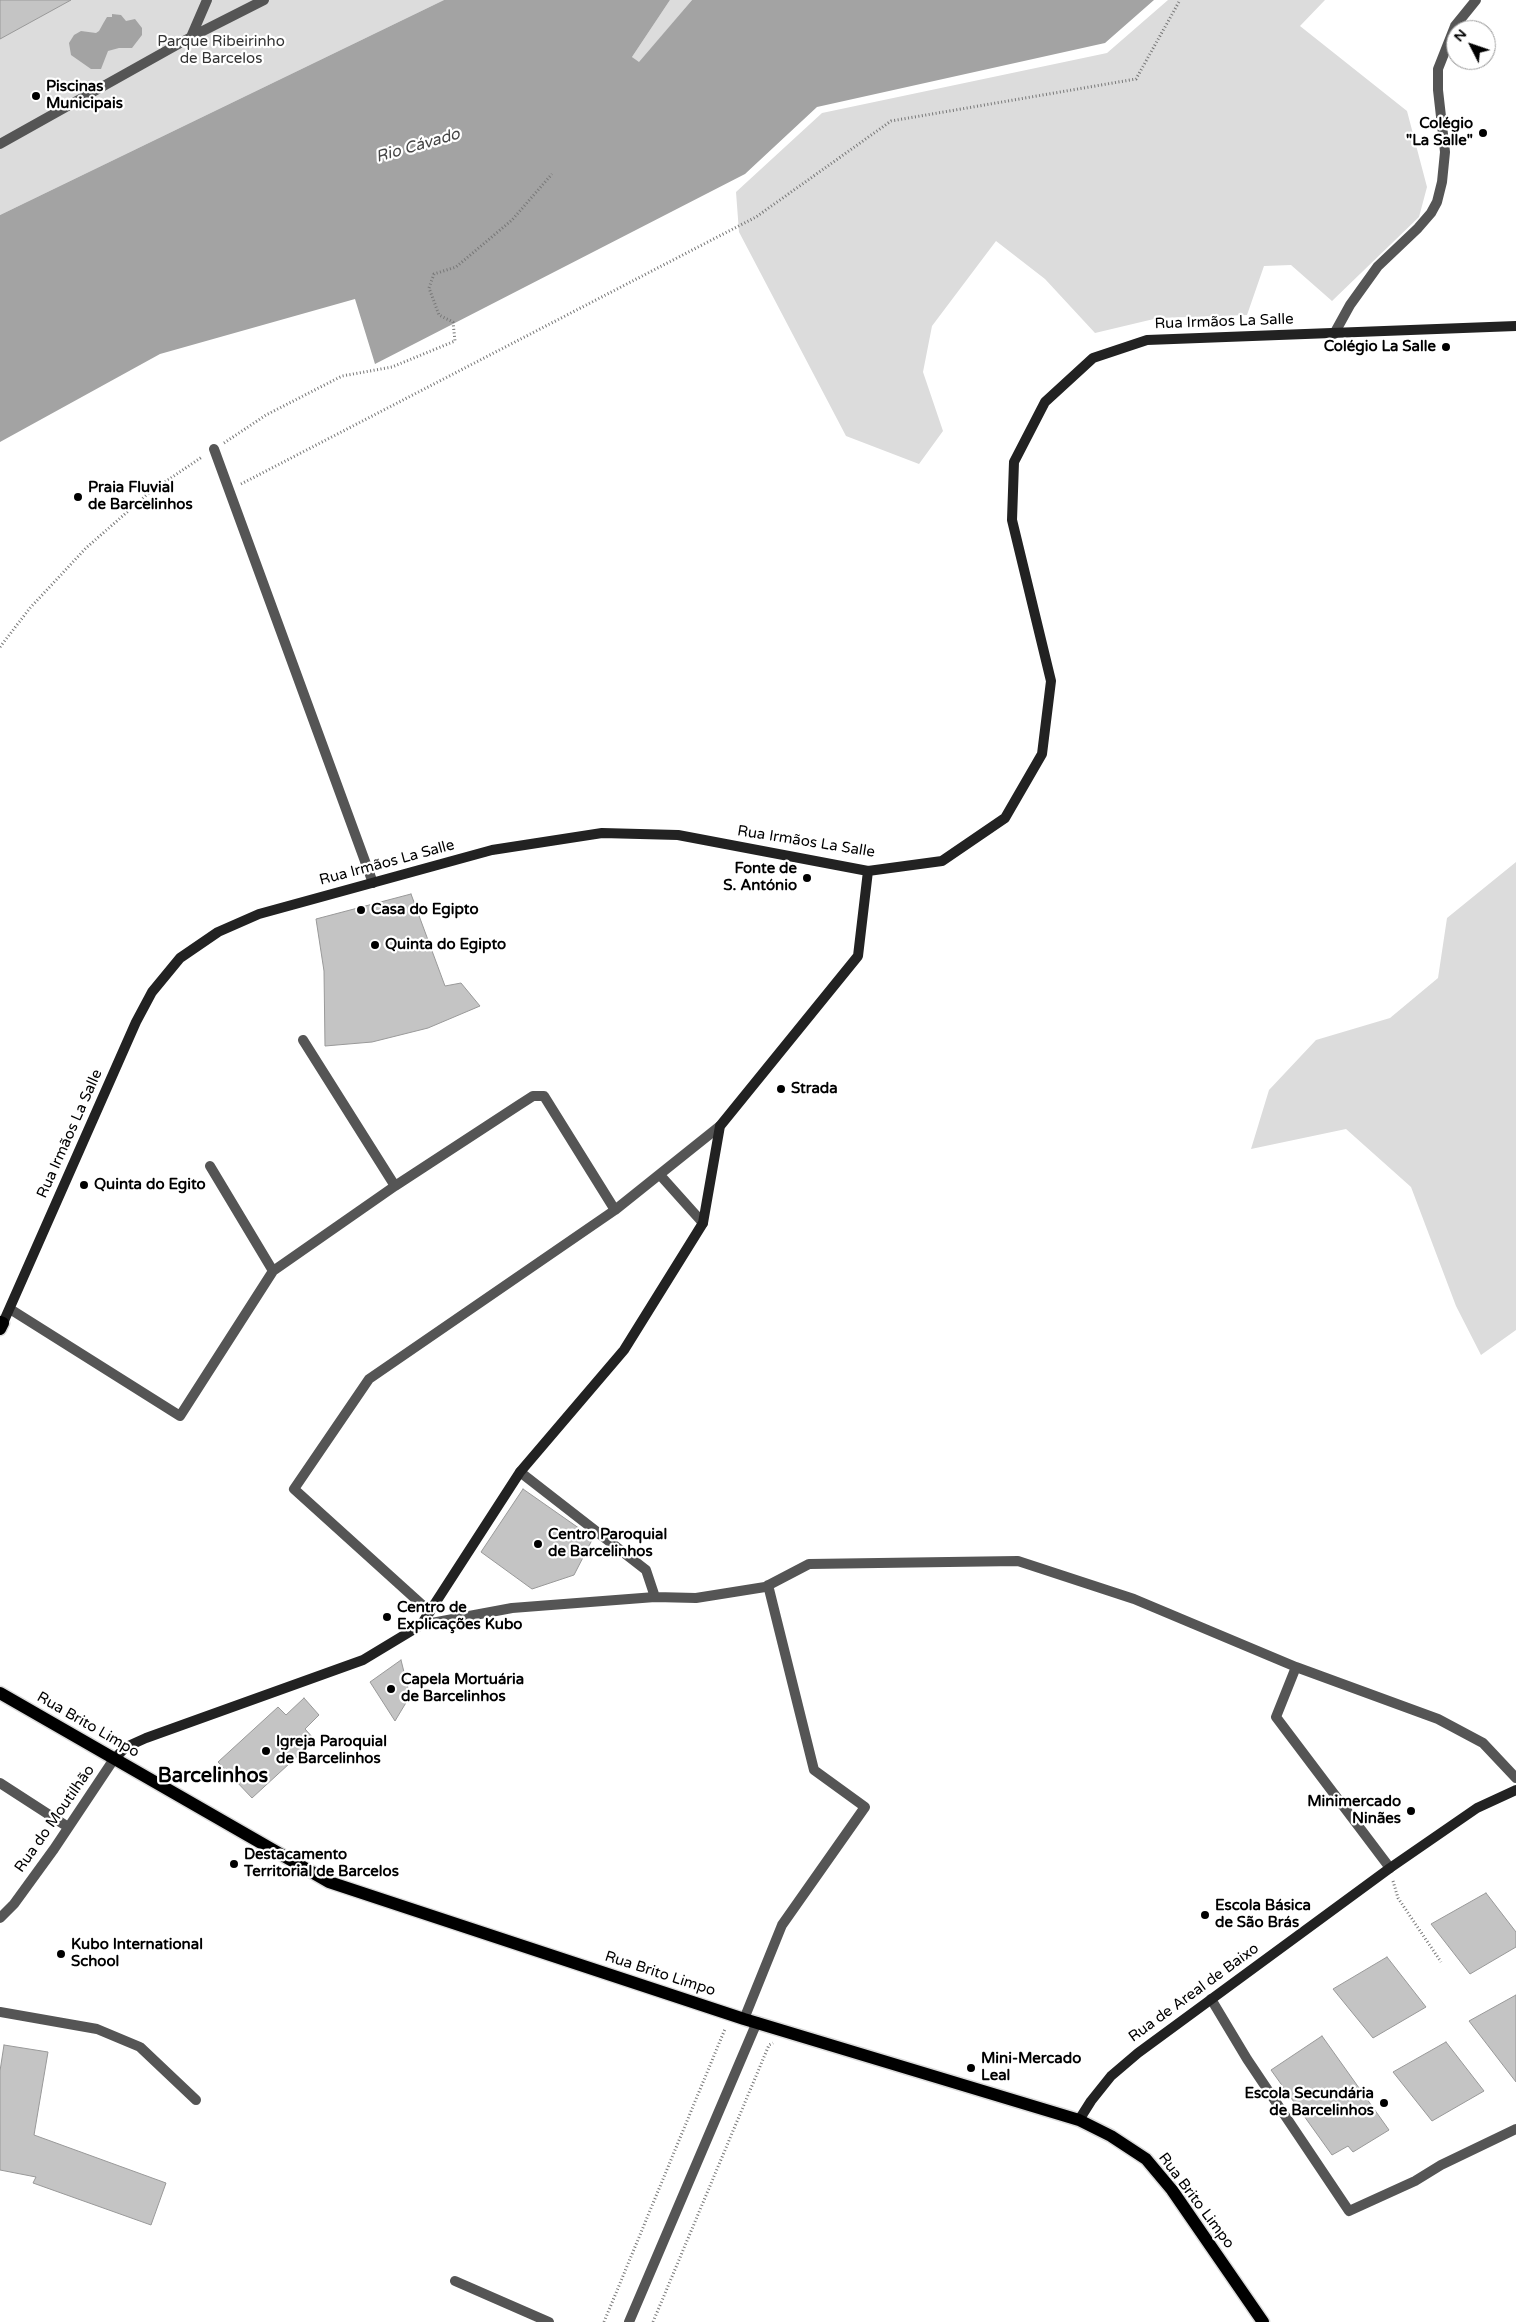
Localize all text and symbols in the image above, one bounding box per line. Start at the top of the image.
north arrow [1446,20,1496,70]
text: N [1450,26,1470,45]
park label: Parque Ribeirinho de Barcelos [157,33,285,68]
place label: Piscinas Municipais [46,78,123,113]
marker: Piscinas Municipais [30,90,42,102]
place label: Colégio "La Salle" [1406,115,1473,150]
water label: Rio Cávado [374,125,462,167]
marker: Colégio "La Salle" [1477,127,1489,139]
street label: Rua Irmãos La Salle [1154,311,1294,333]
place label: Colégio La Salle [1324,338,1436,356]
marker: Colégio La Salle [1440,341,1452,353]
place label: Praia Fluvial de Barcelinhos [88,479,193,514]
marker: Praia Fluvial de Barcelinhos [72,491,84,503]
street label: Rua Irmãos La Salle [736,822,876,862]
street label: Rua Irmãos La Salle [318,836,456,890]
place label: Fonte de S. António [723,860,797,895]
marker: Fonte de S. António [801,872,813,884]
place label: Casa do Egipto [371,901,479,919]
marker: Casa do Egipto [355,904,367,916]
place label: Quinta do Egipto [385,936,506,954]
marker: Quinta do Egipto [369,939,381,951]
street label: Rua Irmãos La Salle [34,1067,106,1201]
place label: Strada [791,1080,838,1098]
marker: Strada [775,1083,787,1095]
place label: Quinta do Egito [94,1176,206,1194]
marker: Quinta do Egito [78,1179,90,1191]
place label: Centro Paroquial de Barcelinhos [548,1526,667,1561]
marker: Centro Paroquial de Barcelinhos [532,1538,544,1550]
place label: Centro de Explicações Kubo [397,1599,522,1634]
marker: Centro de Explicações Kubo [381,1611,393,1623]
place label: Capela Mortuária de Barcelinhos [401,1671,524,1706]
marker: Capela Mortuária de Barcelinhos [385,1683,397,1695]
street label: Rua Brito Limpo [34,1688,142,1762]
place label: Igreja Paroquial de Barcelinhos [276,1733,387,1768]
marker: Igreja Paroquial de Barcelinhos [260,1745,272,1757]
street label: Rua do Moutilhão [11,1762,99,1876]
district label: Barcelinhos [158,1765,268,1789]
place label: Minimercado Ninães [1307,1793,1401,1828]
marker: Minimercado Ninães [1405,1805,1417,1817]
place label: Destacamento Territorial de Barcelos [244,1846,399,1881]
marker: Destacamento Territorial de Barcelos [228,1858,240,1870]
place label: Escola Básica de São Brás [1215,1897,1311,1932]
marker: Escola Básica de São Brás [1199,1909,1211,1921]
place label: Kubo International School [71,1936,203,1971]
street label: Rua de Areal de Baixo [1125,1940,1263,2046]
marker: Kubo International School [55,1948,67,1960]
street label: Rua Brito Limpo [602,1948,718,2000]
place label: Mini-Mercado Leal [981,2050,1081,2085]
marker: Mini-Mercado Leal [965,2062,977,2074]
place label: Escola Secundária de Barcelinhos [1244,2085,1374,2120]
marker: Escola Secundária de Barcelinhos [1378,2097,1390,2109]
street label: Rua Brito Limpo [1154,2150,1238,2252]

